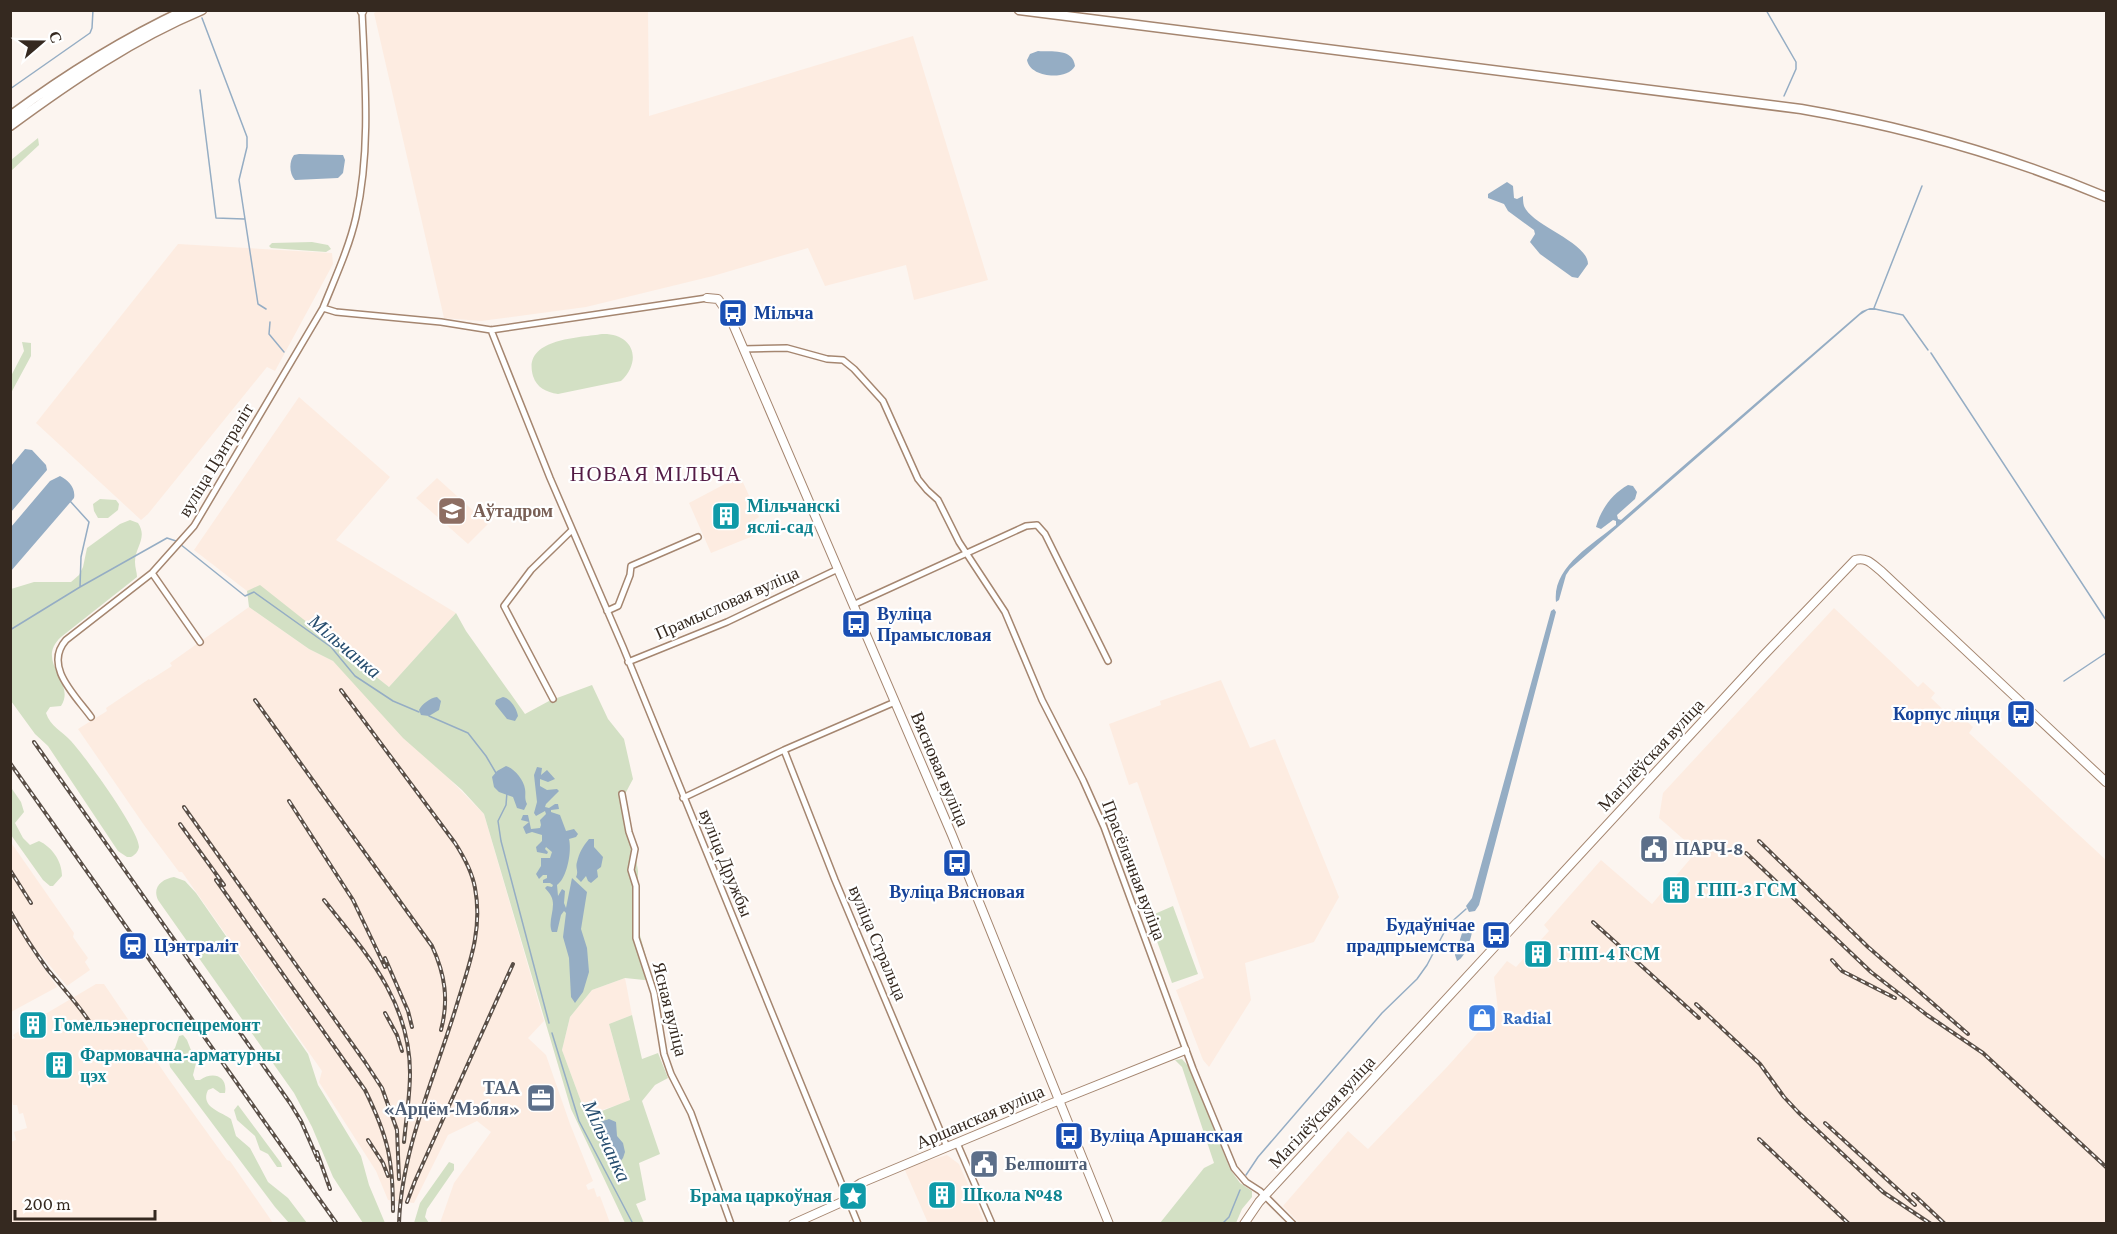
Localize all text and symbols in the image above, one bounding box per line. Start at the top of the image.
north arrow [12,12,72,72]
text: С [46,29,66,45]
bus stop icon: Мільча [717,297,749,329]
place label: Мільча [754,303,813,323]
street label: вуліца Цэнтраліт [174,400,258,520]
district label: НОВАЯ МІЛЬЧА [570,462,742,486]
school or university icon: Аўтадром [436,495,468,527]
place label: Мільчанскі яслі-сад [747,496,840,537]
building icon: Мільчанскі яслі-сад [710,500,742,532]
place label: Аўтадром [473,501,553,521]
street label: Прамысловая вуліца [652,562,802,644]
place label: Вуліца Прамысловая [877,604,992,645]
bus stop icon: Вуліца Прамысловая [840,608,872,640]
water label: Мільчанка [304,609,386,683]
street label: Магілёўская вуліца [1594,695,1708,815]
bus stop icon: Корпус ліцця [2005,698,2037,730]
place label: Корпус ліцця [1893,704,2000,724]
street label: Вясновая вуліца [907,709,973,829]
street label: Прасёлачная вуліца [1098,797,1170,943]
street label: вуліца Дружбы [695,806,757,920]
public building icon: ПАРЧ-8 [1638,833,1670,865]
place label: ПАРЧ-8 [1675,839,1744,859]
bus stop icon: Вуліца Вясновая [941,847,973,879]
building icon: ГПП-3 ГСМ [1660,874,1692,906]
place label: ГПП-3 ГСМ [1697,880,1797,900]
place label: Вуліца Вясновая [889,882,1025,902]
street label: вуліца Стральца [845,883,911,1003]
place label: Будаўнічае прадпрыемства [1346,915,1475,956]
bus stop icon: Будаўнічае прадпрыемства [1480,919,1512,951]
station icon: Цэнтраліт [117,930,149,962]
place label: Цэнтраліт [154,936,238,956]
building icon: ГПП-4 ГСМ [1522,938,1554,970]
place label: ГПП-4 ГСМ [1559,944,1660,964]
street label: Ясная вуліца [649,960,691,1058]
shop icon: Radial [1466,1002,1498,1034]
place label: Radial [1503,1008,1552,1028]
building icon: Гомельэнергоспецремонт [17,1009,49,1041]
place label: Гомельэнергоспецремонт [54,1015,260,1035]
place label: Фармовачна-арматурны цэх [80,1045,281,1086]
building icon: Фармовачна-арматурны цэх [43,1049,75,1081]
street label: Магілёўская вуліца [1265,1052,1379,1172]
place label: ТАА «Арцём-Мэбля» [383,1078,520,1119]
street label: Аршанская вуліца [913,1081,1047,1153]
office icon: ТАА «Арцём-Мэбля» [525,1082,557,1114]
water label: Мільчанка [578,1096,635,1185]
bus stop icon: Вуліца Аршанская [1053,1120,1085,1152]
place label: Вуліца Аршанская [1090,1126,1243,1146]
public building icon: Белпошта [968,1148,1000,1180]
place label: Белпошта [1005,1154,1088,1174]
building icon: Школа №48 [926,1179,958,1211]
place icon: Брама царкоўная [837,1180,869,1212]
scale bar [15,1183,154,1221]
place label: Школа №48 [963,1185,1063,1205]
place label: Брама царкоўная [690,1186,832,1206]
text: 200 m [24,1194,71,1214]

